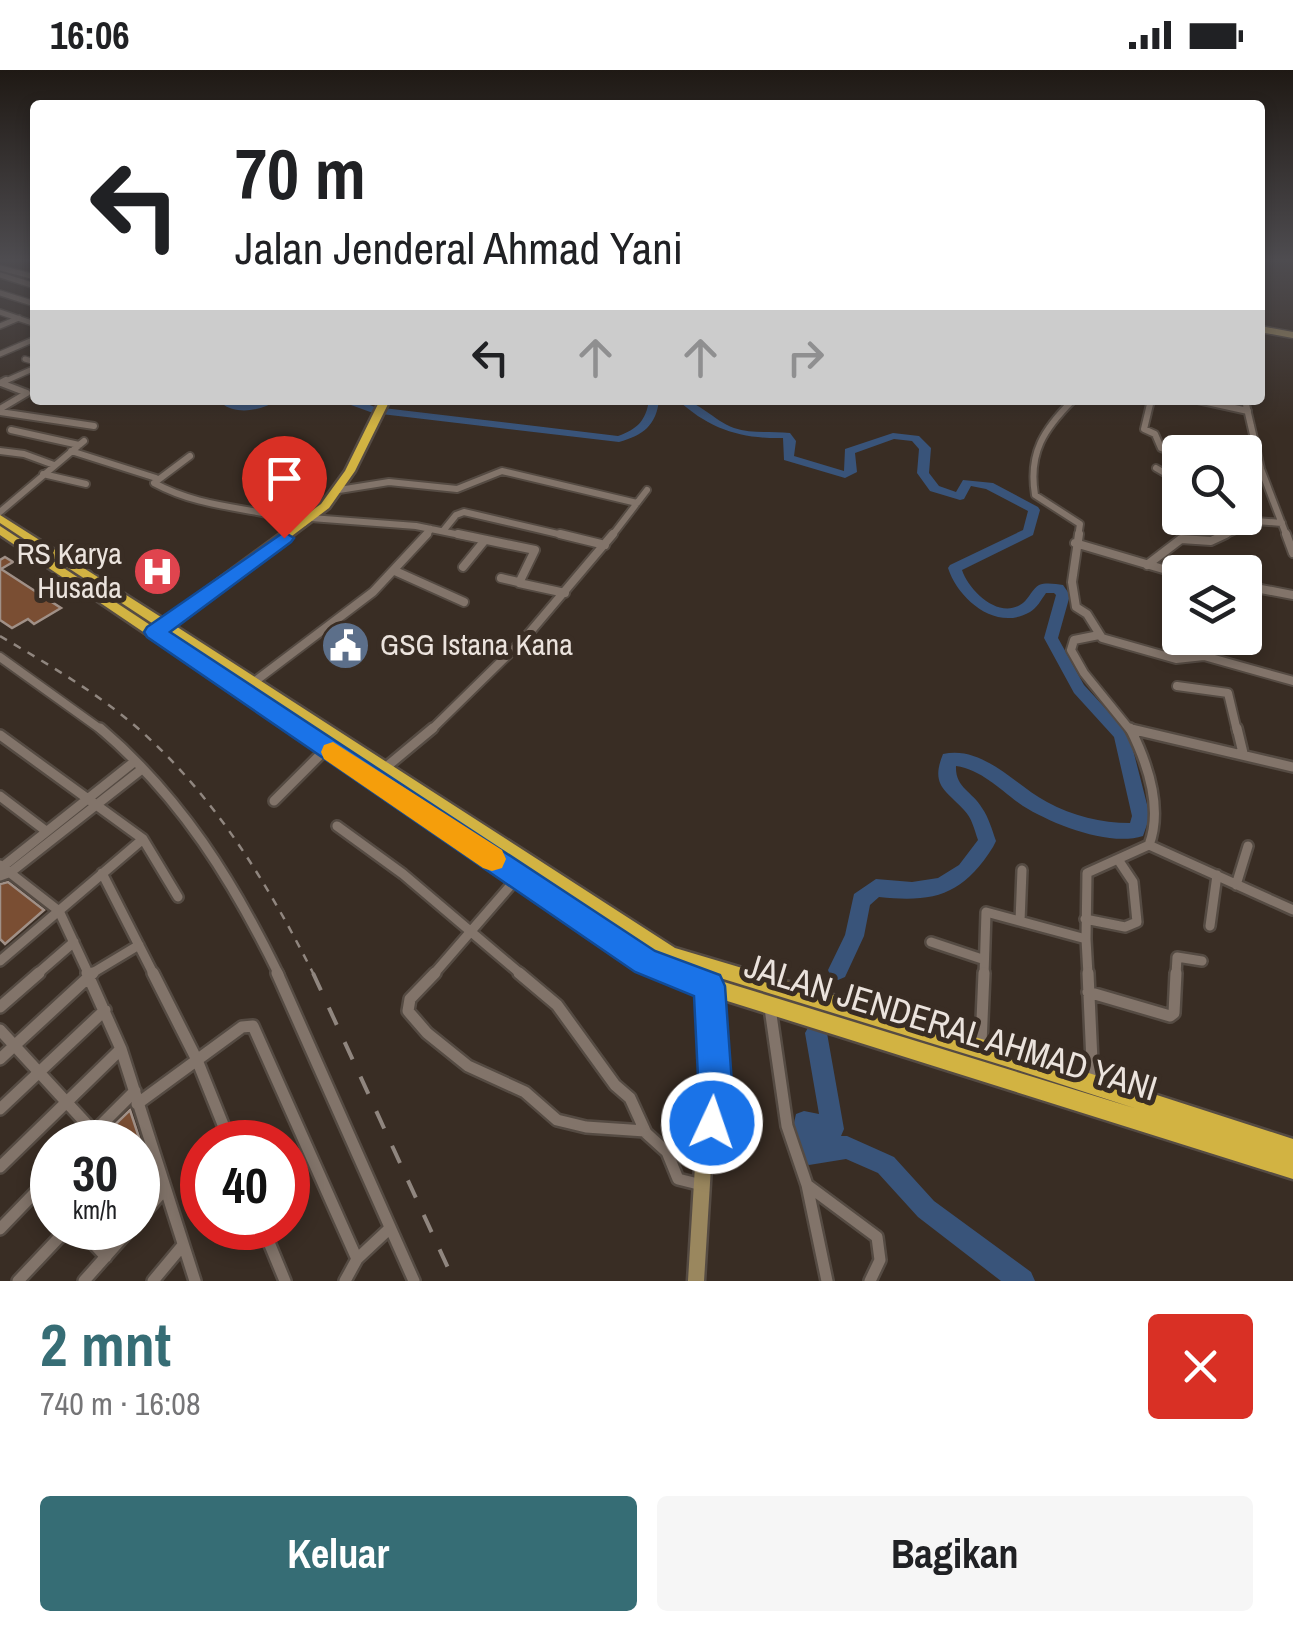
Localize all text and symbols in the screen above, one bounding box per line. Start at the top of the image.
text: 16:06 [50,10,130,61]
text: 70 m [235,127,366,221]
icon: left [70,140,200,270]
text: Jalan Jenderal Ahmad Yani [235,217,683,278]
icon: left [463,330,518,385]
icon: ahead [568,330,623,385]
icon: ahead [673,330,728,385]
icon: right [778,330,833,385]
map controls [1162,435,1262,655]
button: search [1162,435,1262,535]
pin [242,436,327,539]
icon: arrive [257,451,312,506]
place label: RS Karya Husada [17,533,122,607]
hospital icon: RS Karya Husada [131,545,183,597]
button: layers [1162,555,1262,655]
public building icon: GSG Istana Kana [319,619,371,671]
place label: GSG Istana Kana [380,624,573,664]
street label: JALAN JENDERAL AHMAD YANI [739,941,1163,1112]
position arrow [660,1071,764,1175]
speed limit sign: 40 [180,1120,310,1250]
text: 30 [72,1139,118,1207]
text: km/h [73,1193,117,1227]
text: 2 mnt [40,1304,171,1385]
button: close [1148,1314,1253,1419]
text: 740 m · 16:08 [40,1382,200,1425]
button: Keluar [40,1496,637,1611]
button: Bagikan [657,1496,1253,1611]

